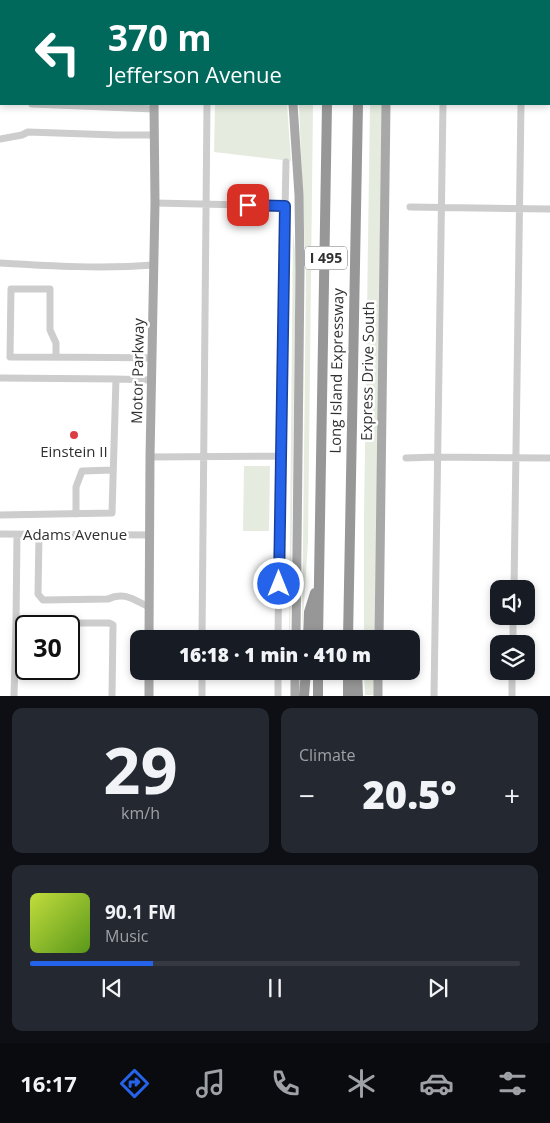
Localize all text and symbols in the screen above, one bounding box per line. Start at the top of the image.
text: 370 m [108,14,212,61]
icon: left [25,20,90,85]
text: Jefferson Avenue [108,59,282,89]
pin [227,184,269,226]
icon: arrive [234,191,262,219]
road number: I 495 [305,247,347,270]
street label: Long Island Expressway [325,288,347,454]
street label: Express Drive South [356,301,378,441]
street label: Motor Parkway [126,317,148,424]
marker: Einstein II [68,429,80,441]
place label: Einstein II [40,441,108,461]
street label: Adams Avenue [23,524,127,544]
position arrow [252,557,304,609]
map controls [490,580,535,680]
button: sound [490,580,535,625]
speed limit sign: 30 [15,615,80,680]
button: layers [490,635,535,680]
text: 16:18 · 1 min · 410 m [179,642,371,668]
text: 29 [103,725,178,813]
text: Climate [299,744,356,766]
text: 20.5° [363,768,456,820]
text: − [299,776,315,814]
text: + [504,776,520,814]
text: km/h [121,802,160,824]
text: 90.1 FM [105,899,176,925]
text: Music [105,925,149,947]
icon: previous [98,974,126,1002]
icon: pause [261,974,289,1002]
icon: next [424,974,452,1002]
icon: directions [117,1066,152,1101]
icon: music [193,1066,228,1101]
icon: phone [268,1066,303,1101]
icon: climate [344,1066,379,1101]
icon: car [419,1066,454,1101]
icon: filters [495,1066,530,1101]
text: 16:17 [20,1068,77,1098]

